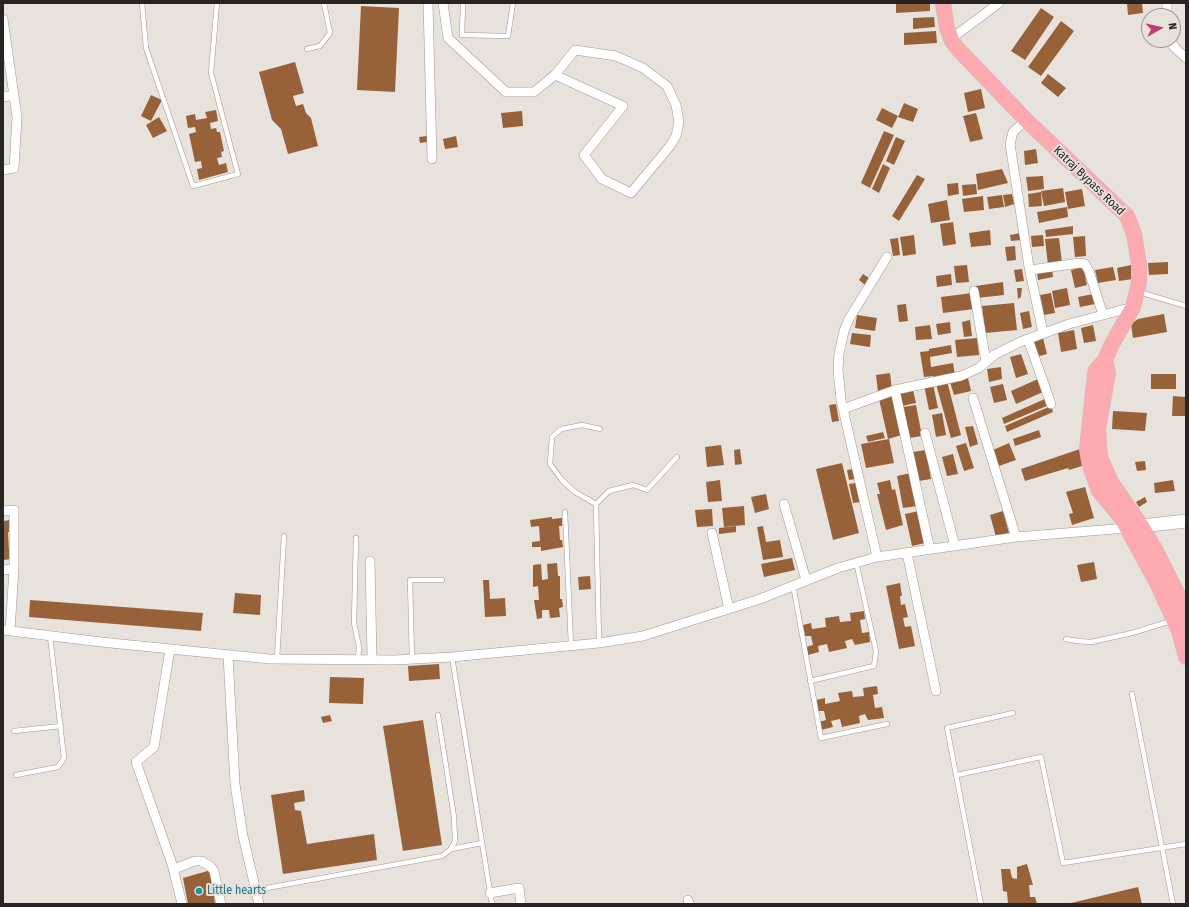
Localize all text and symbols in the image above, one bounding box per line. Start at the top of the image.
north arrow [1141,8,1181,48]
text: N [1165,22,1179,31]
street label: Katraj Bypass Road [1050,143,1128,219]
place label: Little hearts [207,884,266,898]
marker: Little hearts [194,886,204,896]

